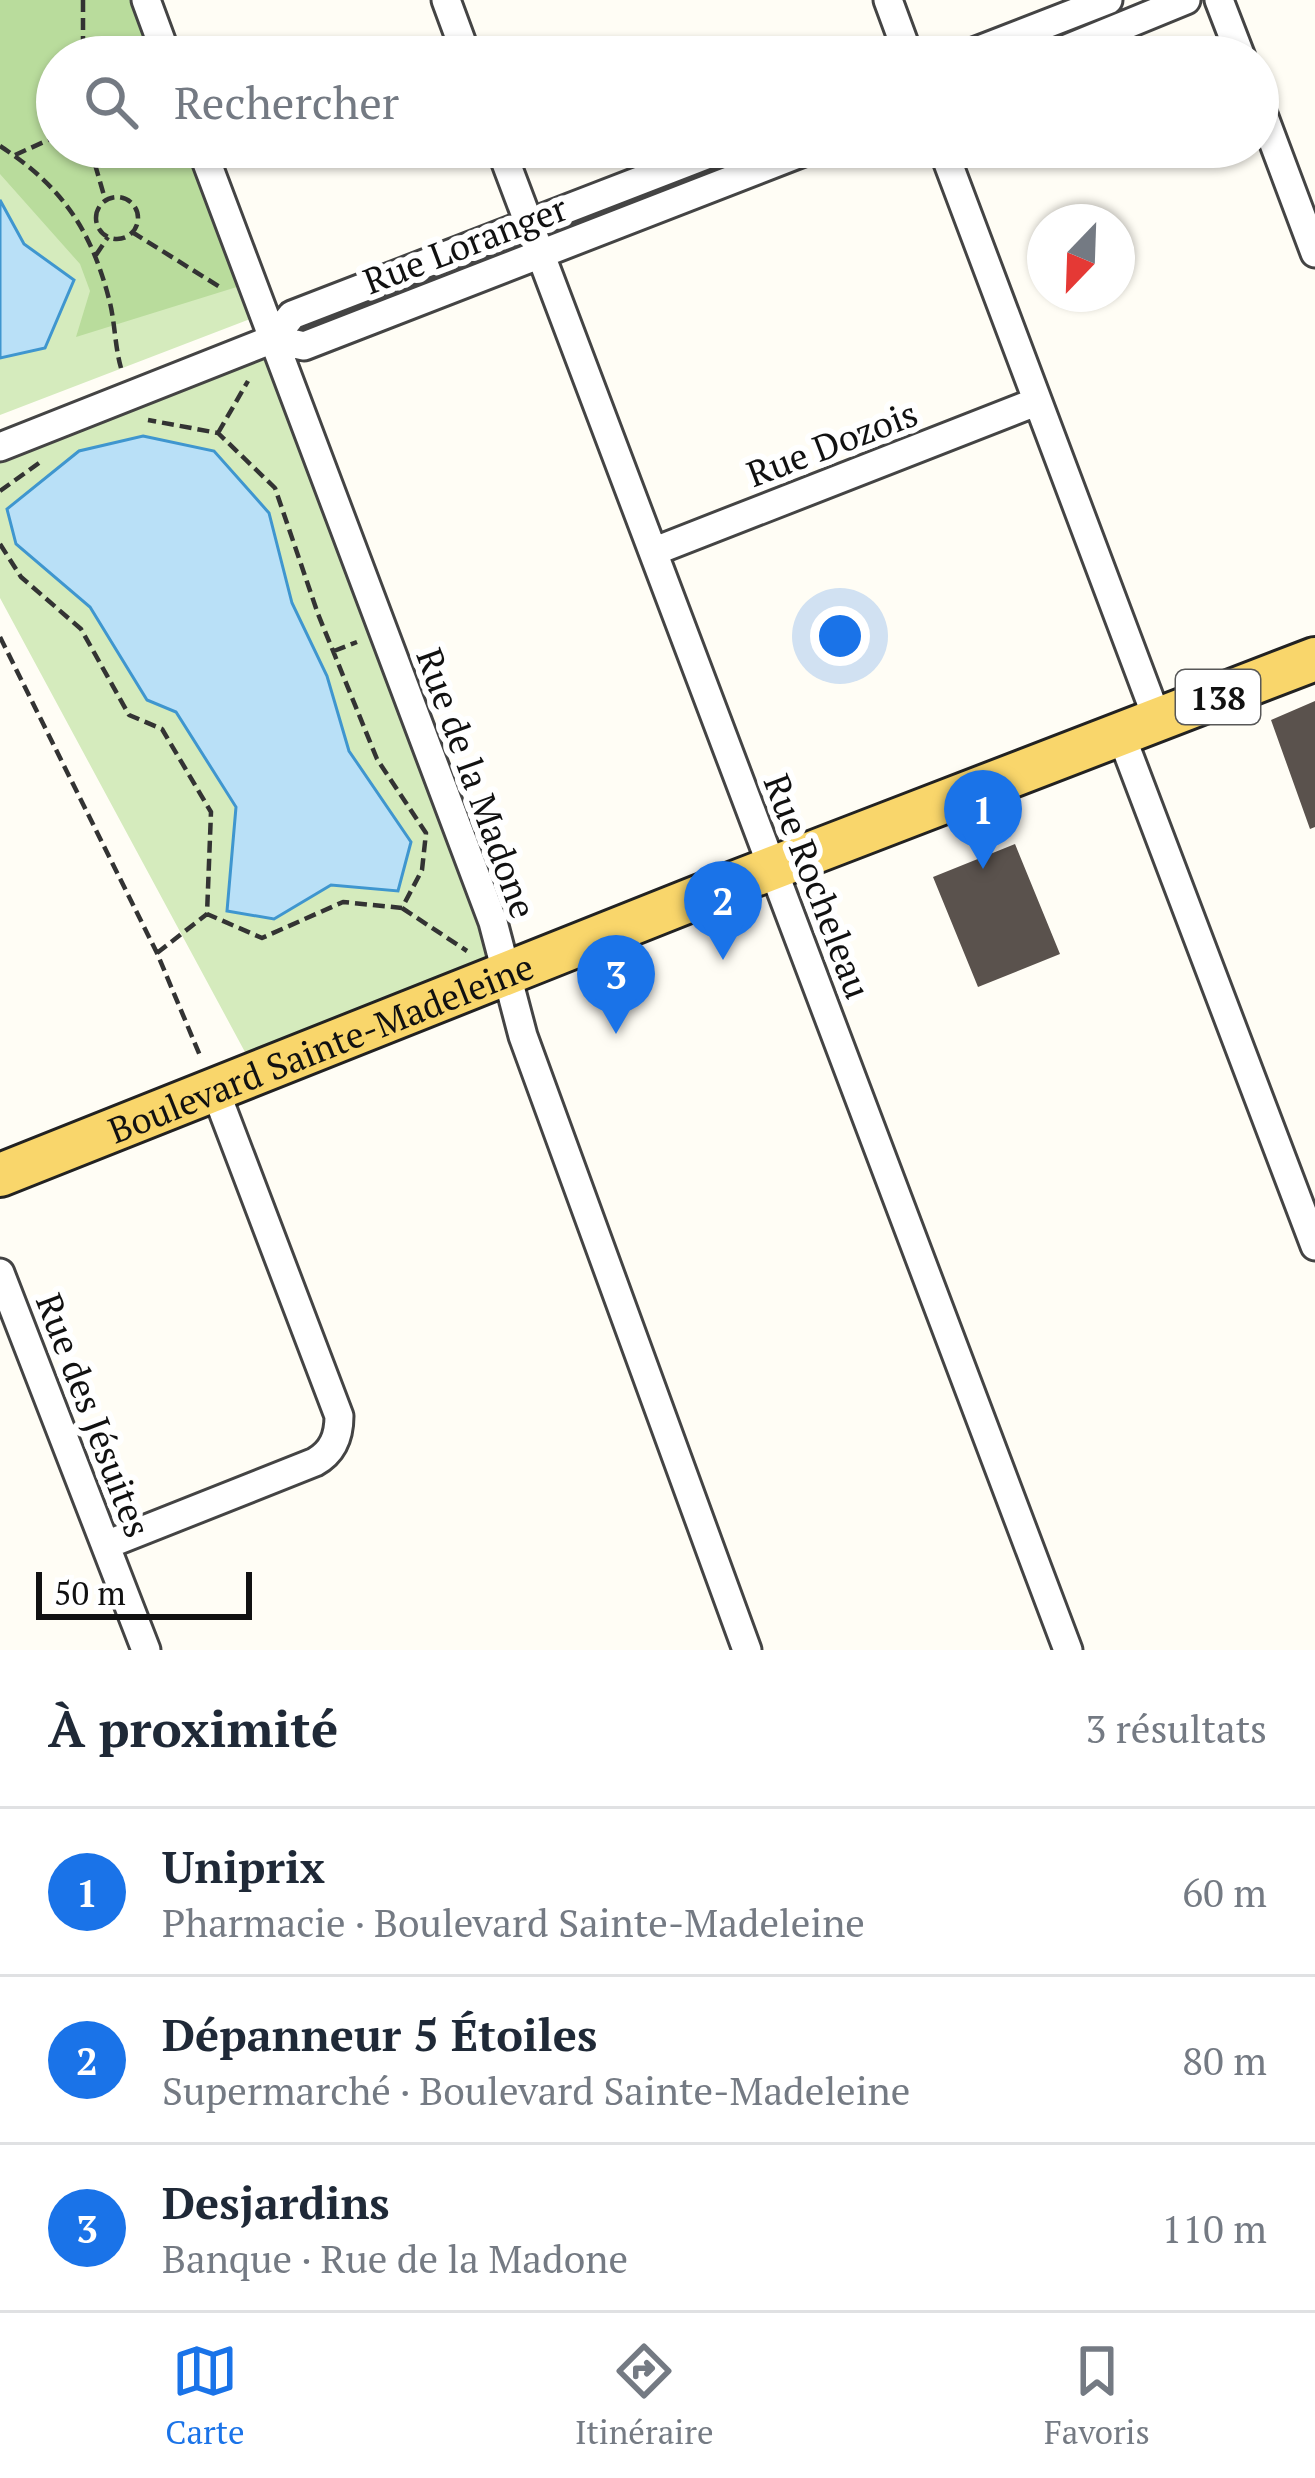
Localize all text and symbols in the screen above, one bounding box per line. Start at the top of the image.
search box [36,36,1279,168]
icon: search [78,69,144,135]
text: Rechercher [174,72,399,132]
street label: Rue Loranger [357,184,574,304]
north arrow [1027,204,1135,312]
street label: Rue Dozois [740,389,924,497]
your location [810,606,870,666]
street label: Rue de la Madone [406,642,548,924]
road number: 138 [1176,670,1260,724]
street label: Rue Rocheleau [754,767,882,1005]
pin: 1 [944,770,1022,869]
pin: 2 [684,861,762,960]
pin: 3 [577,935,655,1034]
street label: Boulevard Sainte-Madeleine [101,942,540,1153]
street label: Rue des Jésuites [26,1286,162,1544]
scale bar [36,1566,252,1619]
text: 50 m [54,1571,126,1614]
text: À proximité [48,1694,338,1762]
text: 3 résultats [1086,1702,1267,1754]
text: Uniprix [162,1836,325,1896]
text: 1 [76,1866,98,1918]
text: 60 m [1182,1866,1267,1918]
text: Pharmacie · Boulevard Sainte-Madeleine [162,1896,865,1948]
text: Dépanneur 5 Étoiles [162,2004,597,2064]
text: 2 [76,2034,98,2086]
text: 80 m [1182,2034,1267,2086]
text: Supermarché · Boulevard Sainte-Madeleine [162,2064,910,2116]
text: Desjardins [162,2172,390,2232]
text: 3 [76,2202,98,2254]
text: 110 m [1162,2202,1267,2254]
text: Banque · Rue de la Madone [162,2232,628,2284]
tab: Carte [165,2338,245,2453]
tab: Itinéraire [575,2338,714,2453]
tab: Favoris [1044,2338,1150,2453]

